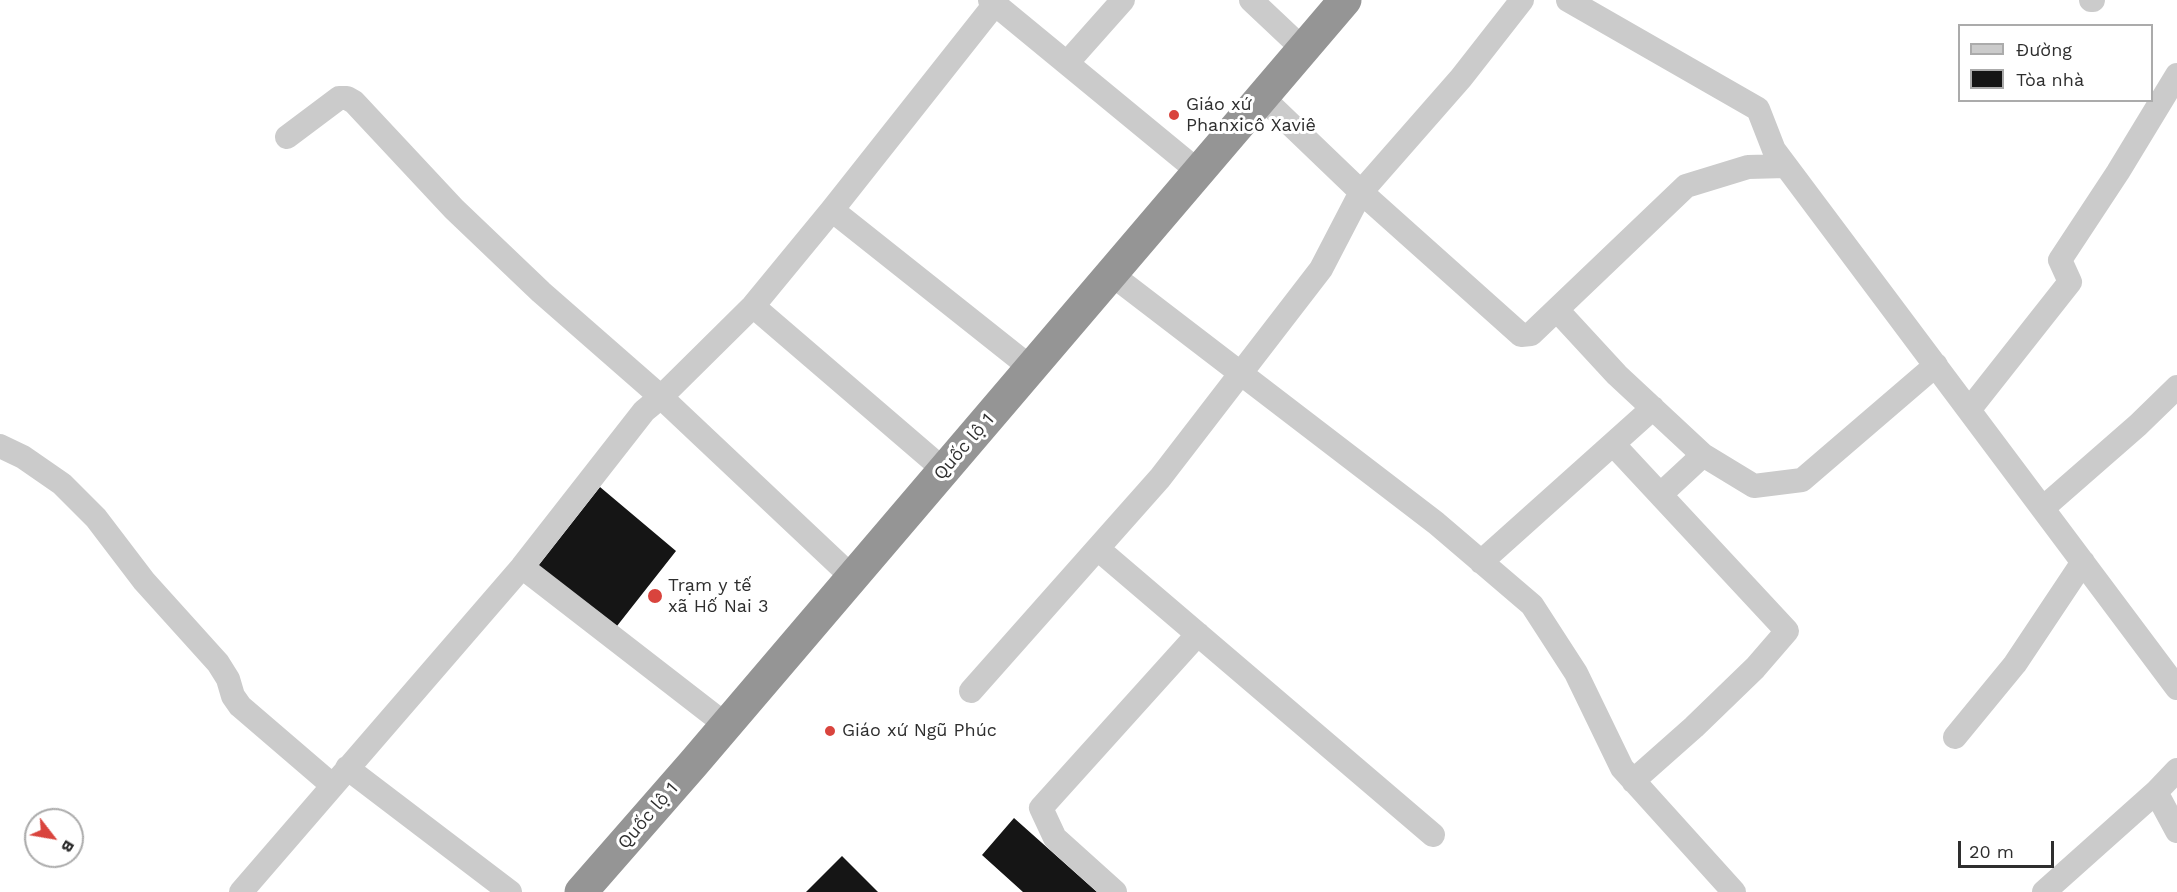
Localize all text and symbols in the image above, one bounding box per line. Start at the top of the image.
legend [1958,24,2153,102]
text: Đường [2016,39,2072,60]
text: Tòa nhà [2016,69,2084,90]
place label: Giáo xứ Phanxicô Xaviê [1186,94,1316,136]
marker: Giáo xứ Phanxicô Xaviê [1167,108,1181,122]
street label: Quốc lộ 1 [929,409,999,485]
place label: Trạm y tế xã Hố Nai 3 [668,575,768,618]
marker: Trạm y tế xã Hố Nai 3 [646,587,664,605]
place label: Giáo xứ Ngũ Phúc [842,720,997,742]
marker: Giáo xứ Ngũ Phúc [823,724,837,738]
street label: Quốc lộ 1 [613,778,683,854]
north arrow [24,808,84,868]
scale bar [1961,829,2057,867]
text: B [57,837,79,856]
text: 20 m [1969,841,2014,862]

